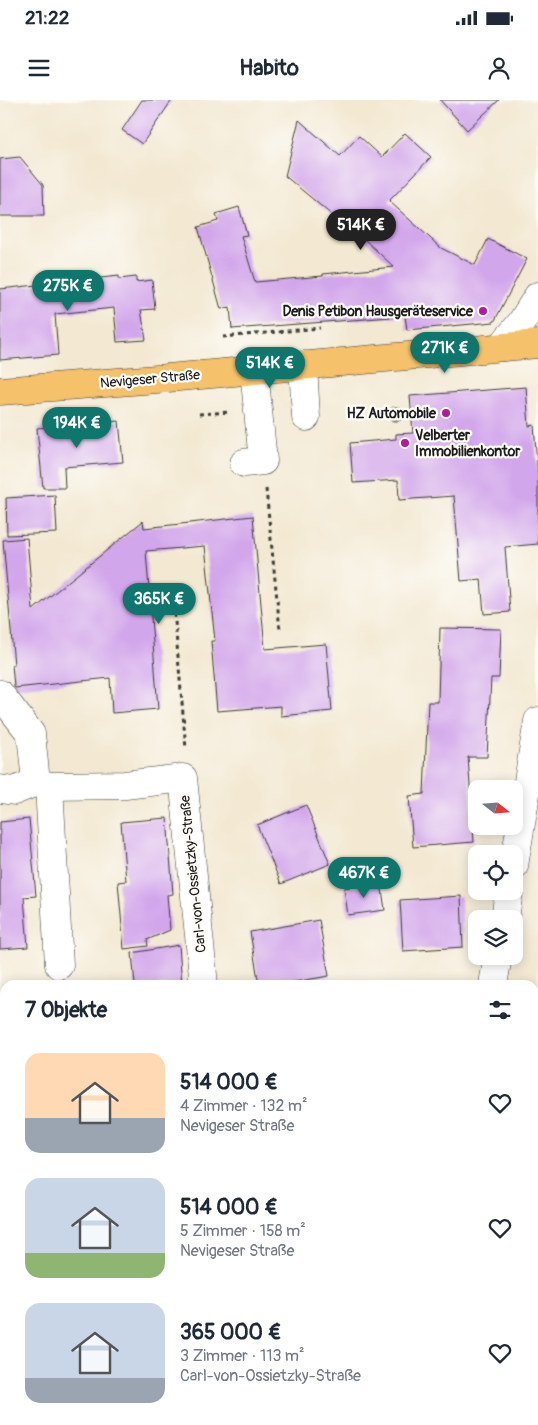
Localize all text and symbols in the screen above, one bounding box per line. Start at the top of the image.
text: 21:22 [25,6,69,30]
icon: menu [25,54,53,82]
text: Habito [239,54,299,82]
icon: person [485,54,513,82]
pin: 514K € [320,208,402,251]
text: 514K € [337,215,385,235]
pin: 275K € [27,270,109,312]
text: 275K € [43,276,93,296]
place label: Denis Petibon Hausgeräteservice [282,303,474,320]
marker: Denis Petibon Hausgeräteservice [477,305,489,317]
pin: 271K € [404,332,486,374]
text: 271K € [421,338,469,358]
pin: 514K € [229,346,311,389]
text: 514K € [246,353,294,373]
street label: Nevigeser Straße [99,366,201,392]
place label: HZ Automobile [347,405,437,422]
pin: 194K € [36,406,118,449]
marker: HZ Automobile [440,407,452,419]
text: 194K € [53,413,101,433]
place label: Velberter Immobilienkontor [415,427,521,460]
marker: Velberter Immobilienkontor [399,437,411,449]
pin: 365K € [118,582,200,625]
text: 365K € [134,589,184,609]
north arrow [468,780,522,835]
map controls [468,780,523,965]
street label: Carl-von-Ossietzky-Straße [176,794,210,954]
button: locate [468,845,523,900]
pin: 467K € [323,856,405,899]
text: 467K € [339,863,389,883]
button: layers [468,910,523,965]
icon: filters [486,996,514,1024]
text: 7 Objekte [25,997,107,1024]
text: 514 000 € [180,1069,278,1096]
icon: home [65,1073,125,1133]
icon: heart [486,1089,514,1117]
text: 4 Zimmer · 132 m² [180,1096,308,1116]
text: Nevigeser Straße [180,1116,294,1136]
text: 514 000 € [180,1194,278,1221]
icon: home [65,1198,125,1258]
icon: heart [486,1214,514,1242]
text: 5 Zimmer · 158 m² [180,1221,306,1241]
text: Nevigeser Straße [180,1241,294,1261]
text: 365 000 € [180,1319,281,1346]
icon: home [65,1323,125,1383]
icon: heart [486,1339,514,1367]
text: 3 Zimmer · 113 m² [180,1346,305,1366]
text: Carl-von-Ossietzky-Straße [180,1366,361,1386]

